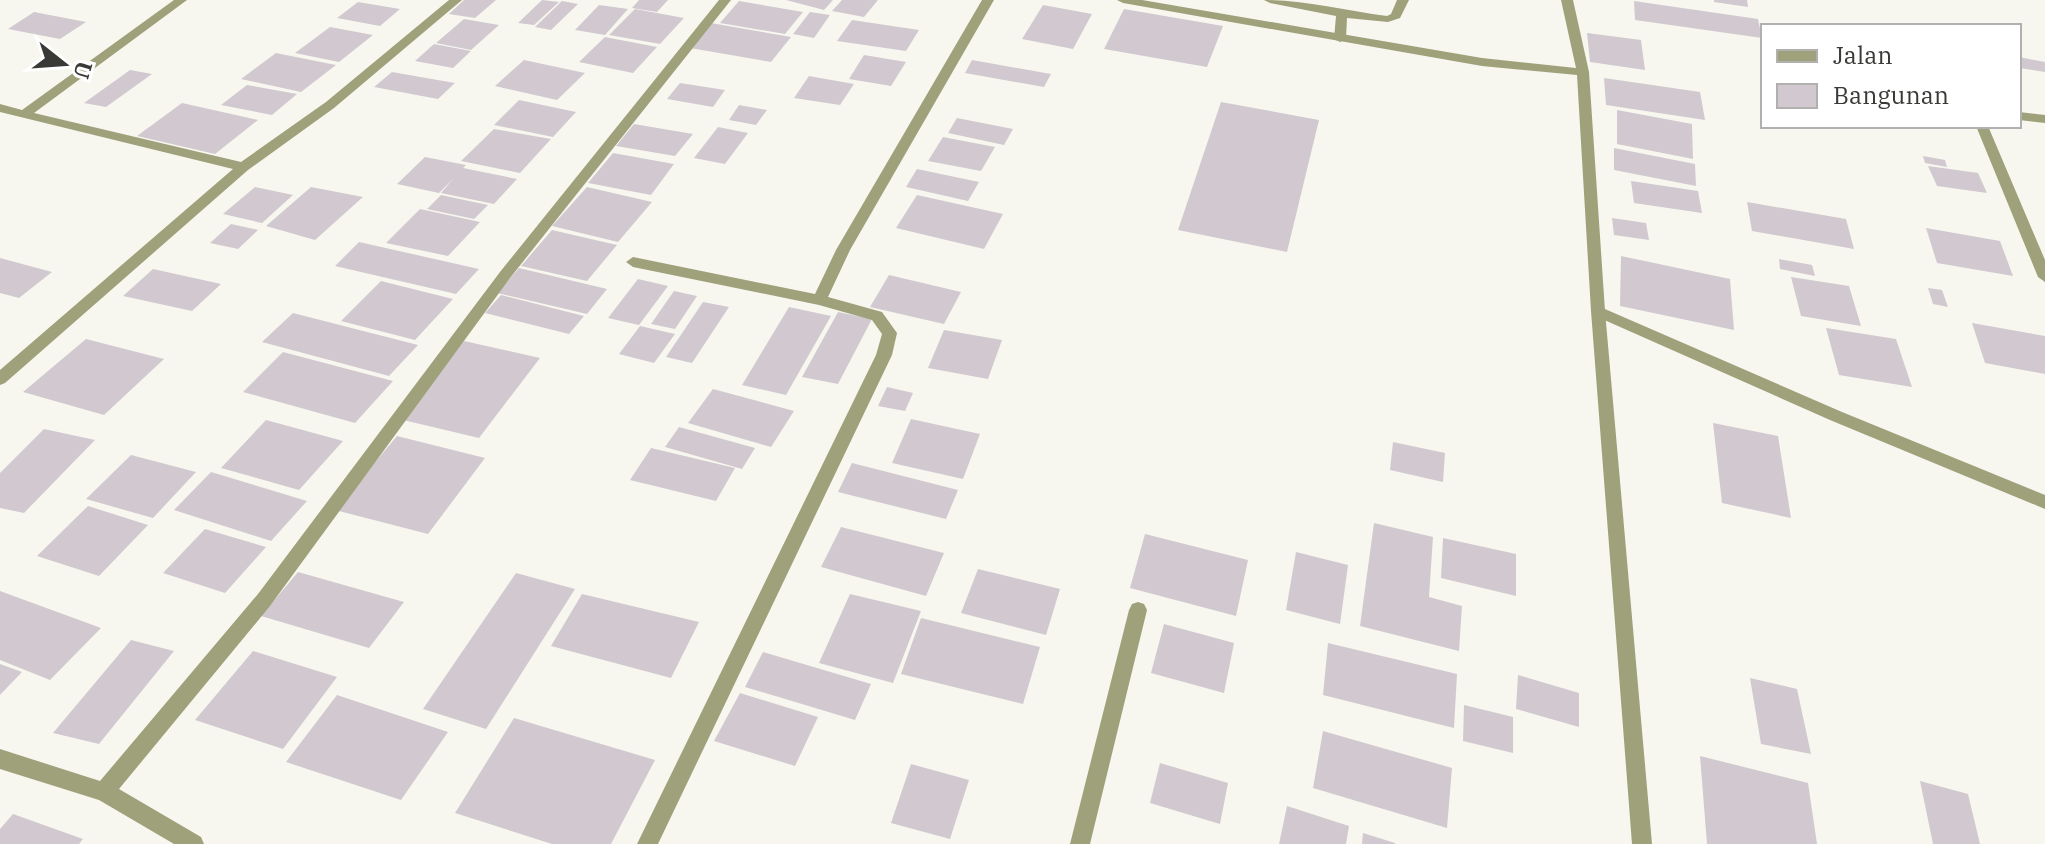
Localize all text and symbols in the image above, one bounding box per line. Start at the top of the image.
north arrow [24,24,104,104]
legend [1761,24,2021,128]
text: Jalan [1833,39,1893,71]
text: U [67,58,100,82]
text: Bangunan [1833,79,1949,111]

